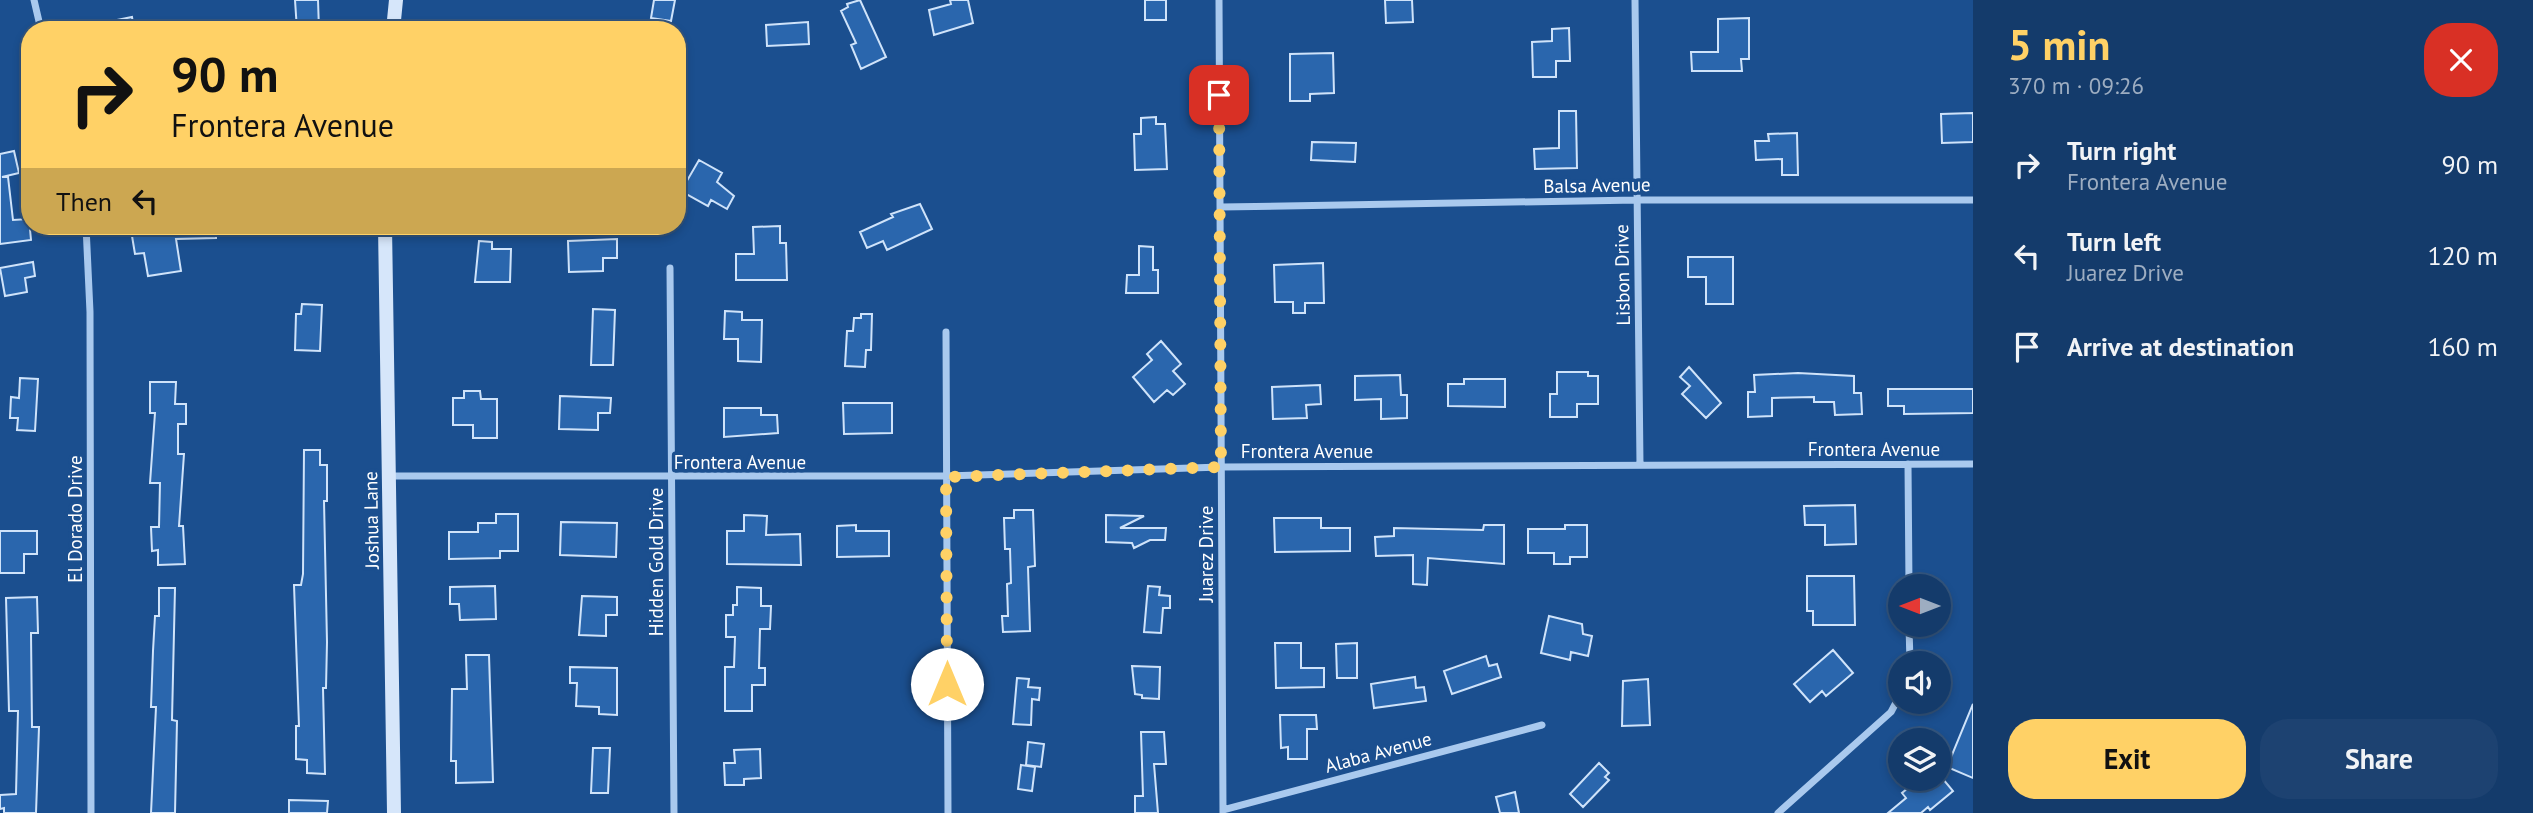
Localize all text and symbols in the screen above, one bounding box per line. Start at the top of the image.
text: 5 min [2008,17,2110,72]
button: close [2424,23,2498,97]
text: 90 m [171,42,278,106]
icon: right [56,49,147,140]
pin [1189,65,1249,125]
text: 370 m · 09:26 [2008,71,2144,100]
icon: arrive [1200,76,1238,114]
text: Frontera Avenue [171,104,394,146]
text: Turn right [2067,134,2176,167]
icon: right [2008,146,2046,184]
text: 90 m [2442,148,2498,181]
text: Frontera Avenue [2067,167,2227,196]
street label: Balsa Avenue [1543,172,1651,198]
icon: left [126,182,164,220]
text: Then [56,185,112,218]
street label: Lisbon Drive [1609,224,1635,326]
text: Turn left [2067,225,2161,258]
icon: left [2008,237,2046,275]
text: 120 m [2427,239,2498,272]
text: Juarez Drive [2067,258,2184,287]
icon: arrive [2008,328,2046,366]
text: Arrive at destination [2067,330,2294,363]
text: 160 m [2427,330,2498,363]
street label: Frontera Avenue [1808,437,1940,461]
street label: Frontera Avenue [1241,439,1373,463]
street label: Frontera Avenue [674,450,806,474]
street label: El Dorado Drive [63,455,87,583]
street label: Joshua Lane [358,471,384,570]
street label: Hidden Gold Drive [644,488,668,636]
street label: Juarez Drive [1194,506,1218,603]
north arrow [1888,574,1951,637]
map controls [1888,574,1951,791]
position arrow [910,647,984,721]
button: sound [1888,651,1951,714]
button: Exit [2008,719,2246,799]
button: Share [2260,719,2498,799]
street label: Alaba Avenue [1322,726,1434,778]
button: layers [1888,728,1951,791]

